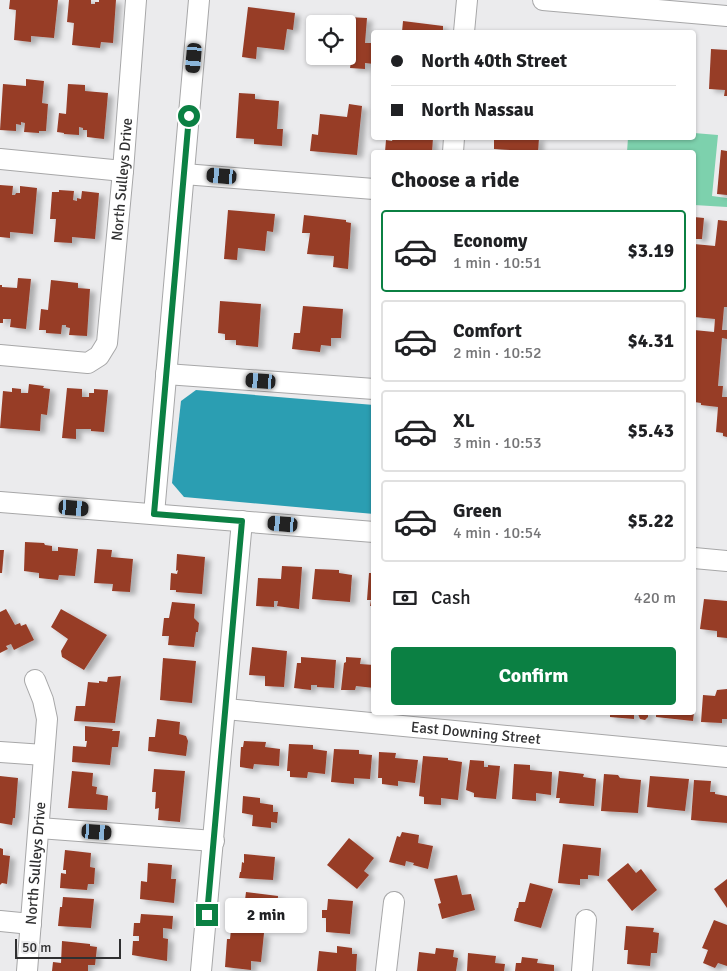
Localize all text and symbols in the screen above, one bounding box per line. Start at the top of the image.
map controls [306,15,356,65]
button: locate [306,15,356,65]
car [185,42,202,74]
text: North 40th Street [421,49,567,73]
text: North Nassau [421,98,534,122]
route start [178,105,200,127]
street label: North Sulleys Drive [108,117,136,242]
text: Choose a ride [391,166,519,193]
car [206,167,237,185]
icon: car [393,229,438,274]
text: Economy [453,229,527,253]
text: $3.19 [628,239,674,263]
text: 1 min · 10:51 [453,253,542,273]
icon: car [393,319,438,364]
text: Comfort [453,319,522,343]
text: $4.31 [628,329,674,353]
text: 2 min · 10:52 [453,343,542,363]
car [245,372,276,390]
icon: car [393,409,438,454]
text: XL [453,409,475,433]
text: $5.43 [628,419,674,443]
text: 3 min · 10:53 [453,433,542,453]
car [58,499,89,517]
icon: car [393,499,438,544]
text: Green [453,499,502,523]
text: $5.22 [628,509,674,533]
car [267,515,298,533]
text: 4 min · 10:54 [453,523,542,543]
icon: cash [391,584,419,612]
text: Cash [431,586,471,610]
text: 420 m [634,588,676,608]
button: Confirm [391,647,676,705]
street label: East Downing Street [410,718,542,748]
street label: North Sulleys Drive [22,801,49,926]
car [81,823,112,841]
callout: 2 min [224,898,307,932]
route end [196,904,218,926]
text: 2 min [247,905,285,925]
scale bar [15,936,121,959]
text: 50 m [22,939,51,956]

